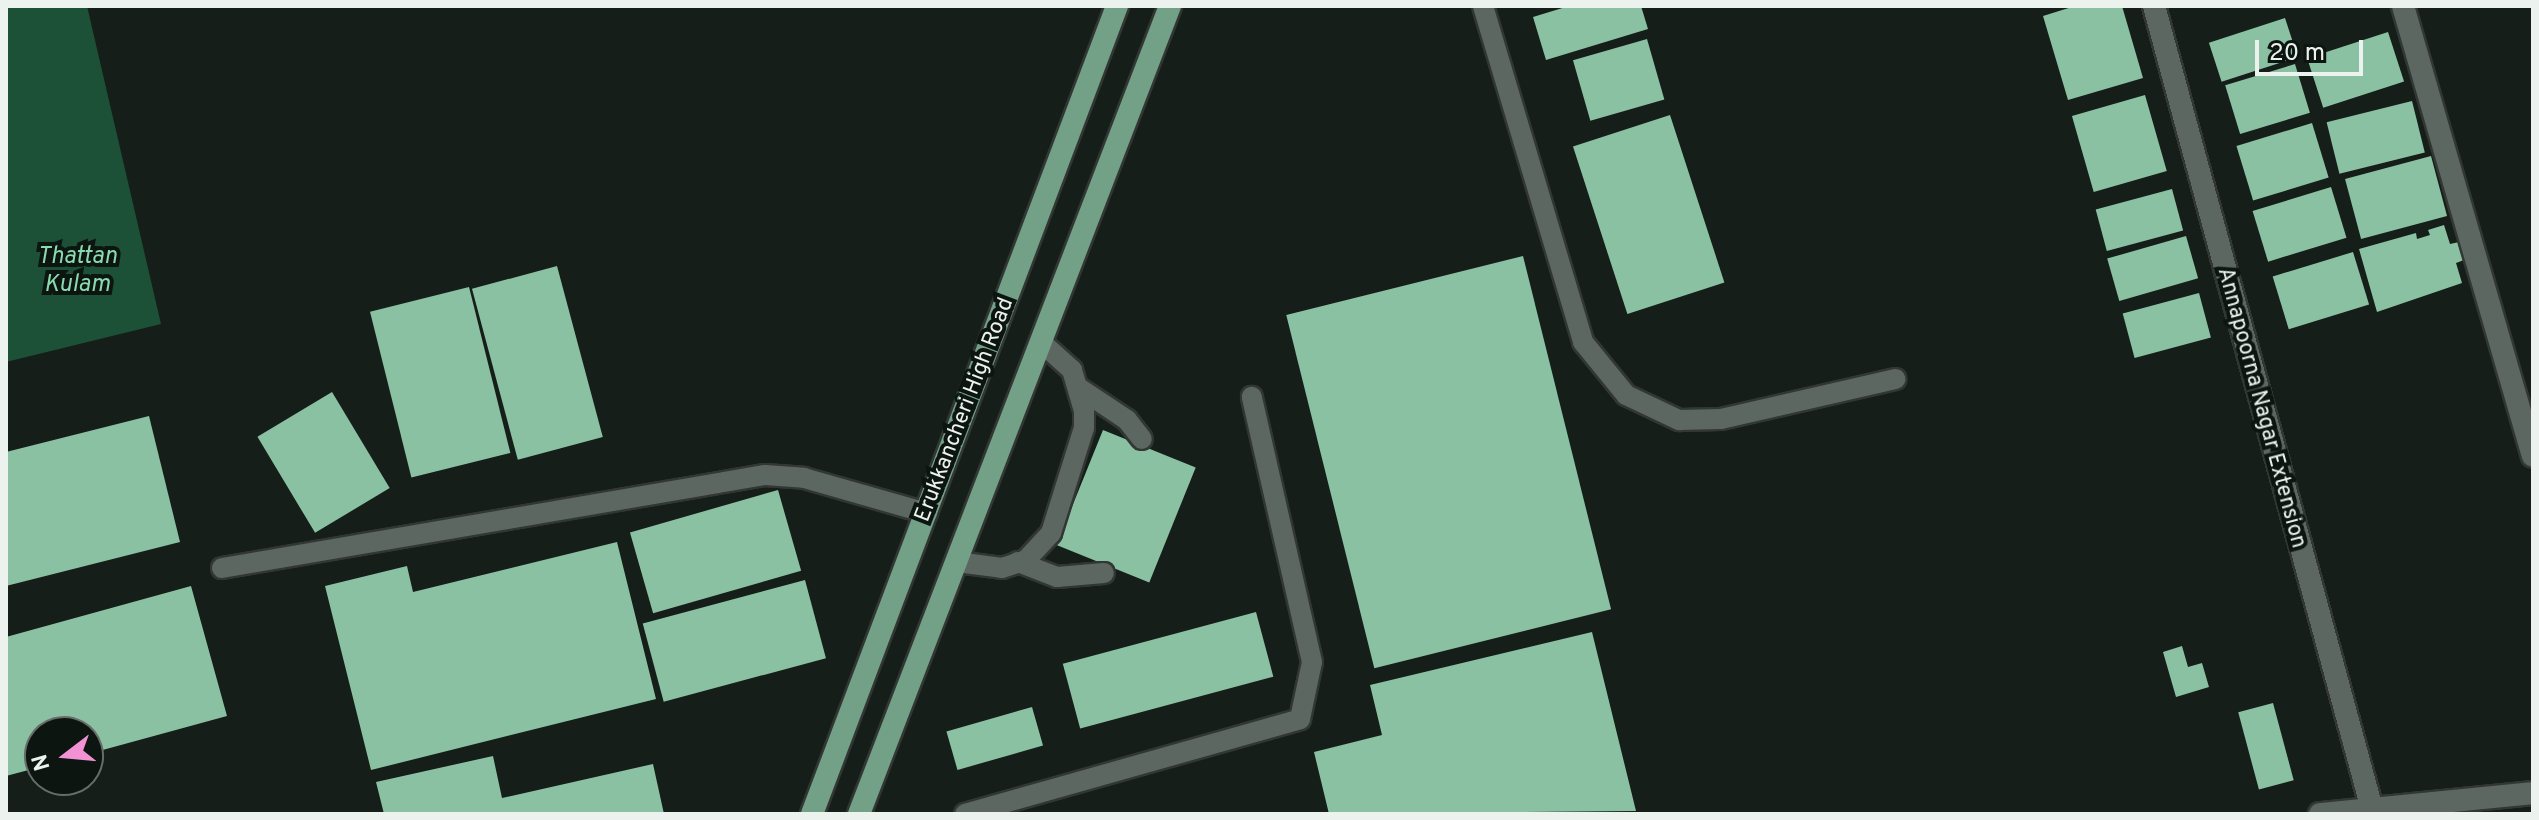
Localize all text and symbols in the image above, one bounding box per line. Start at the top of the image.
scale bar [2259,24,2367,74]
text: 20 m [2269,39,2325,69]
water label: Thattan Kulam [37,244,117,300]
street label: Annapoorna Nagar Extension [2211,265,2311,551]
street label: Erukkancheri High Road [910,294,1020,526]
north arrow [24,716,104,796]
text: N [27,751,58,774]

